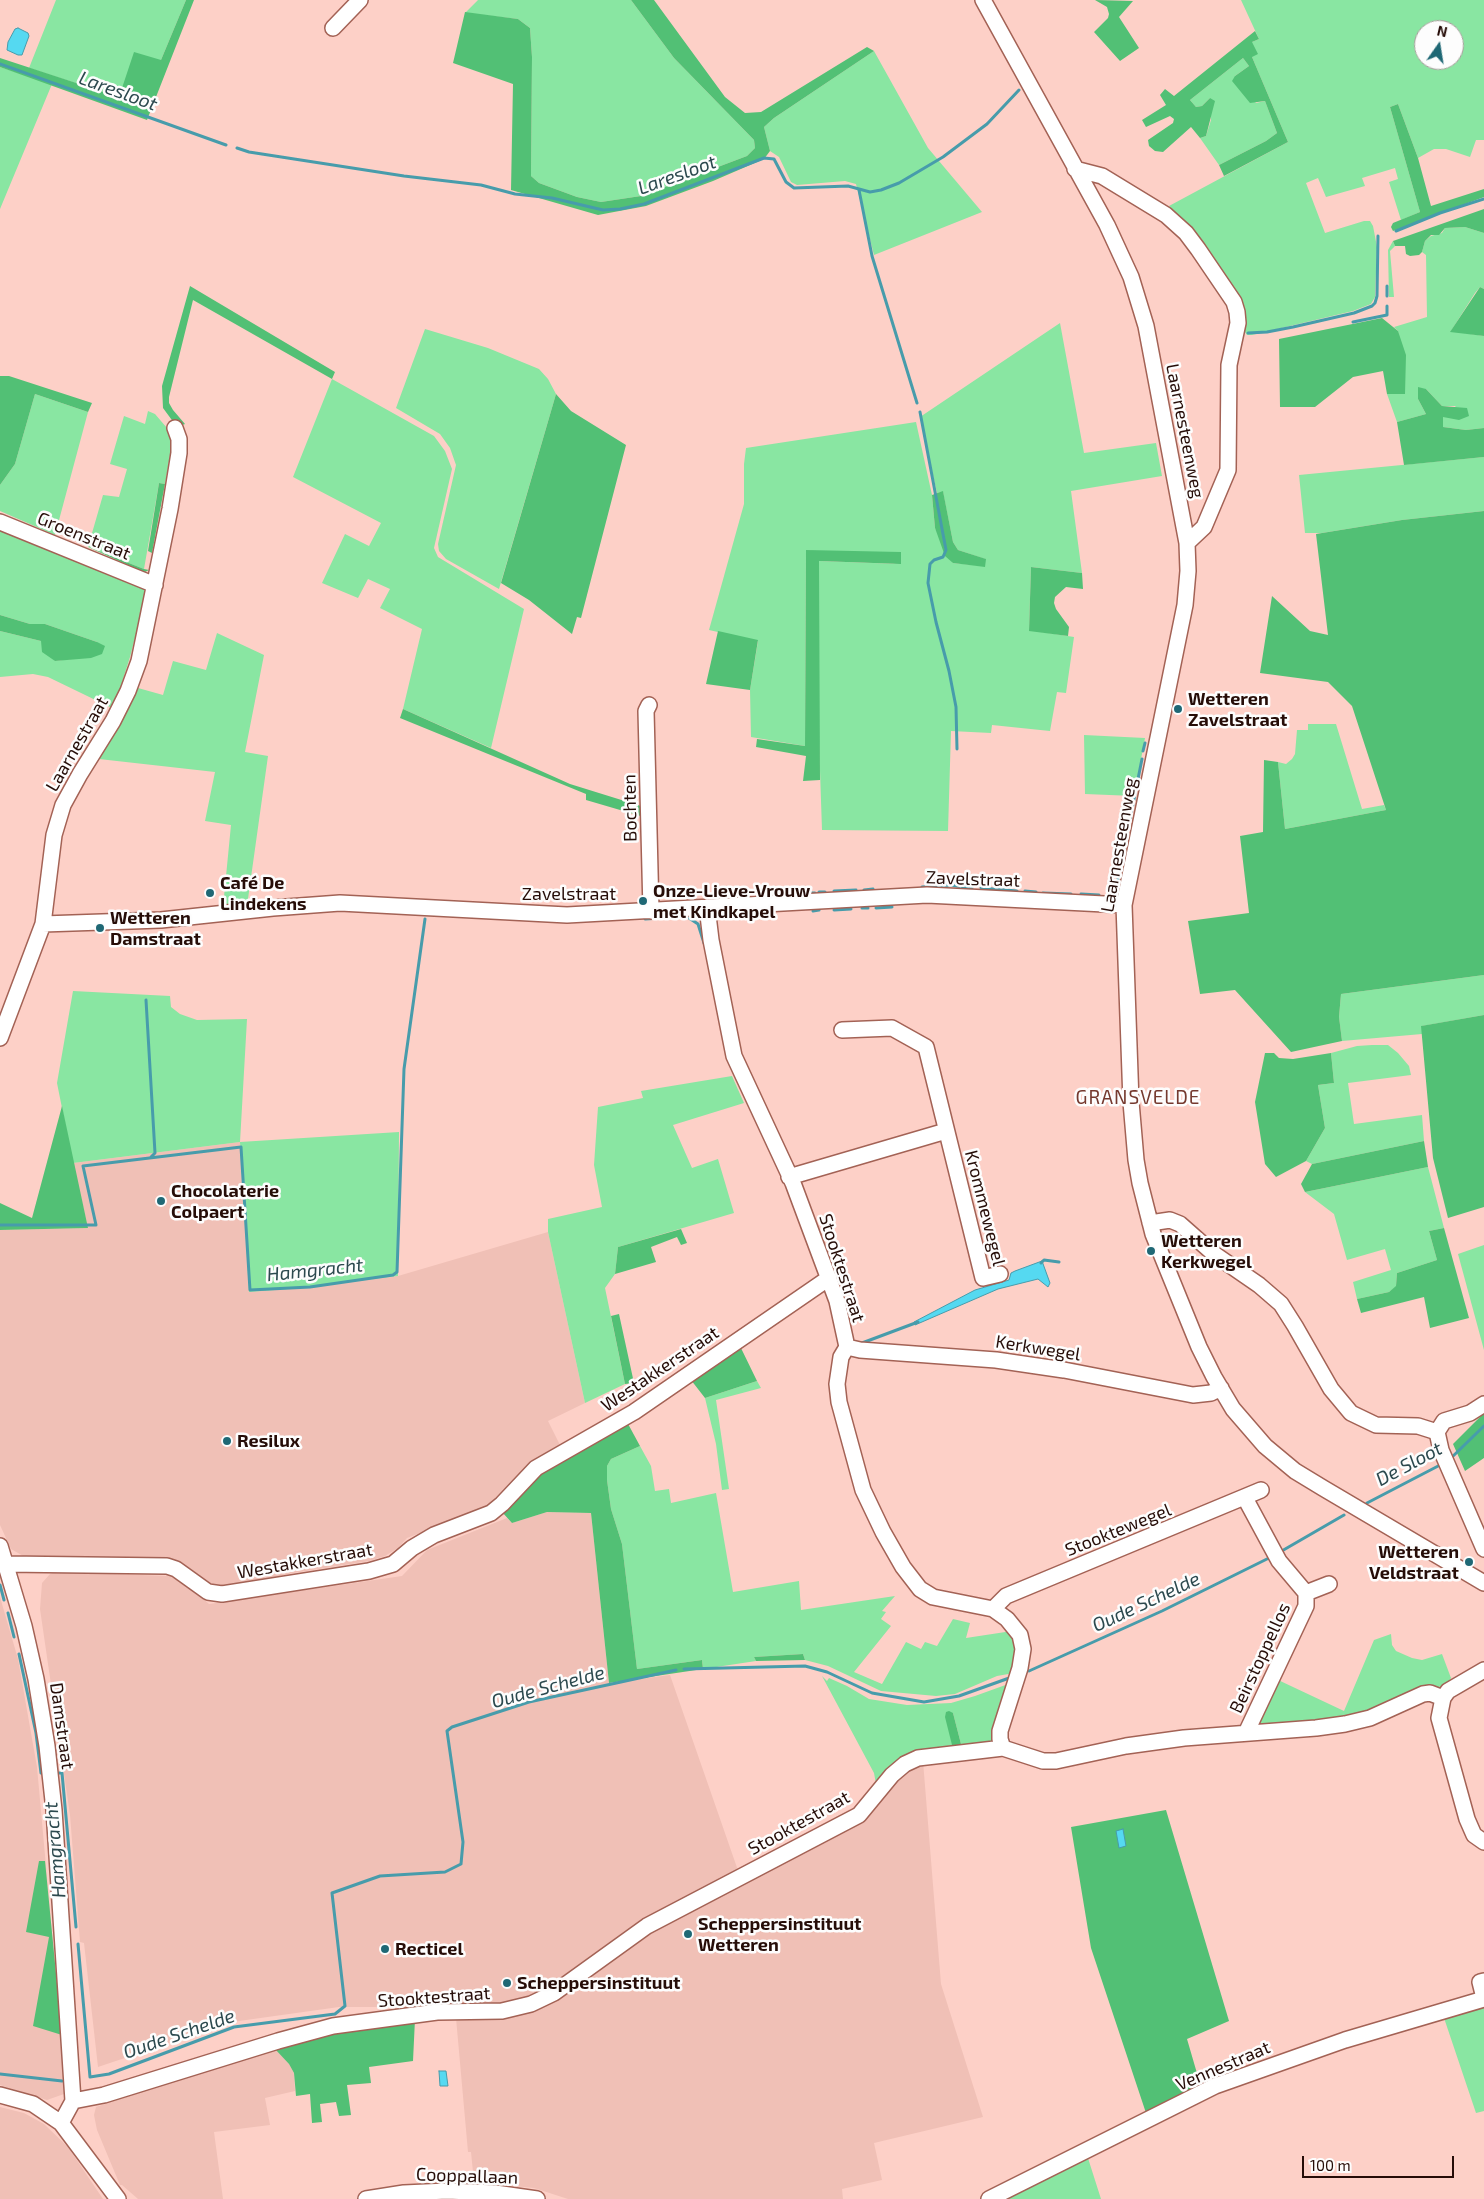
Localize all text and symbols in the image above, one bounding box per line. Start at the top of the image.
north arrow [1414,20,1464,70]
text: N [1435,21,1449,40]
water label: Laresloot [76,66,160,116]
water label: Laresloot [635,150,719,200]
street label: Laarnesteenweg [1161,362,1209,500]
street label: Groenstraat [34,508,134,564]
place label: Wetteren Zavelstraat [1188,688,1287,731]
street label: Laarnestraat [41,693,113,795]
marker: Wetteren Zavelstraat [1172,703,1184,715]
street label: Bochten [619,774,641,842]
street label: Laarnesteenweg [1097,776,1141,914]
street label: Zavelstraat [925,867,1021,891]
place label: Café De Lindekens [220,872,307,914]
place label: Onze-Lieve-Vrouw met Kindkapel [653,880,810,922]
street label: Zavelstraat [522,883,616,905]
marker: Café De Lindekens [204,887,216,899]
marker: Onze-Lieve-Vrouw met Kindkapel [637,895,649,907]
place label: Wetteren Damstraat [110,907,201,950]
marker: Wetteren Damstraat [94,922,106,934]
district label: GRANSVELDE [1074,1087,1202,1109]
street label: Krommewegel [960,1148,1010,1268]
place label: Chocolaterie Colpaert [171,1180,279,1222]
marker: Chocolaterie Colpaert [155,1195,167,1207]
street label: Stooktestraat [814,1211,870,1325]
place label: Wetteren Kerkwegel [1161,1230,1252,1272]
marker: Wetteren Kerkwegel [1145,1245,1157,1257]
water label: Hamgracht [266,1254,364,1286]
street label: Westakkerstraat [597,1322,723,1416]
street label: Kerkwegel [994,1331,1082,1365]
place label: Resilux [237,1430,300,1452]
marker: Resilux [221,1435,233,1447]
water label: De Sloot [1372,1437,1446,1491]
street label: Stooktewegel [1062,1499,1174,1561]
street label: Westakkerstraat [236,1538,374,1584]
place label: Wetteren Veldstraat [1369,1541,1459,1584]
marker: Wetteren Veldstraat [1463,1556,1475,1568]
water label: Oude Schelde [1088,1567,1204,1637]
street label: Beirstoppellos [1225,1599,1295,1717]
water label: Oude Schelde [489,1661,607,1713]
street label: Damstraat [45,1681,79,1771]
street label: Stooktestraat [744,1786,854,1860]
water label: Hamgracht [39,1801,71,1899]
place label: Scheppersinstituut Wetteren [698,1913,861,1956]
marker: Scheppersinstituut Wetteren [682,1928,694,1940]
place label: Recticel [395,1938,463,1960]
marker: Recticel [379,1943,391,1955]
place label: Scheppersinstituut [517,1972,680,1994]
marker: Scheppersinstituut [501,1977,513,1989]
street label: Stooktestraat [377,1982,491,2012]
water label: Oude Schelde [120,2004,238,2064]
street label: Vennestraat [1173,2036,1273,2096]
scale bar [1304,2146,1456,2178]
text: 100 m [1310,2156,1351,2174]
street label: Cooppallaan [415,2163,519,2189]

